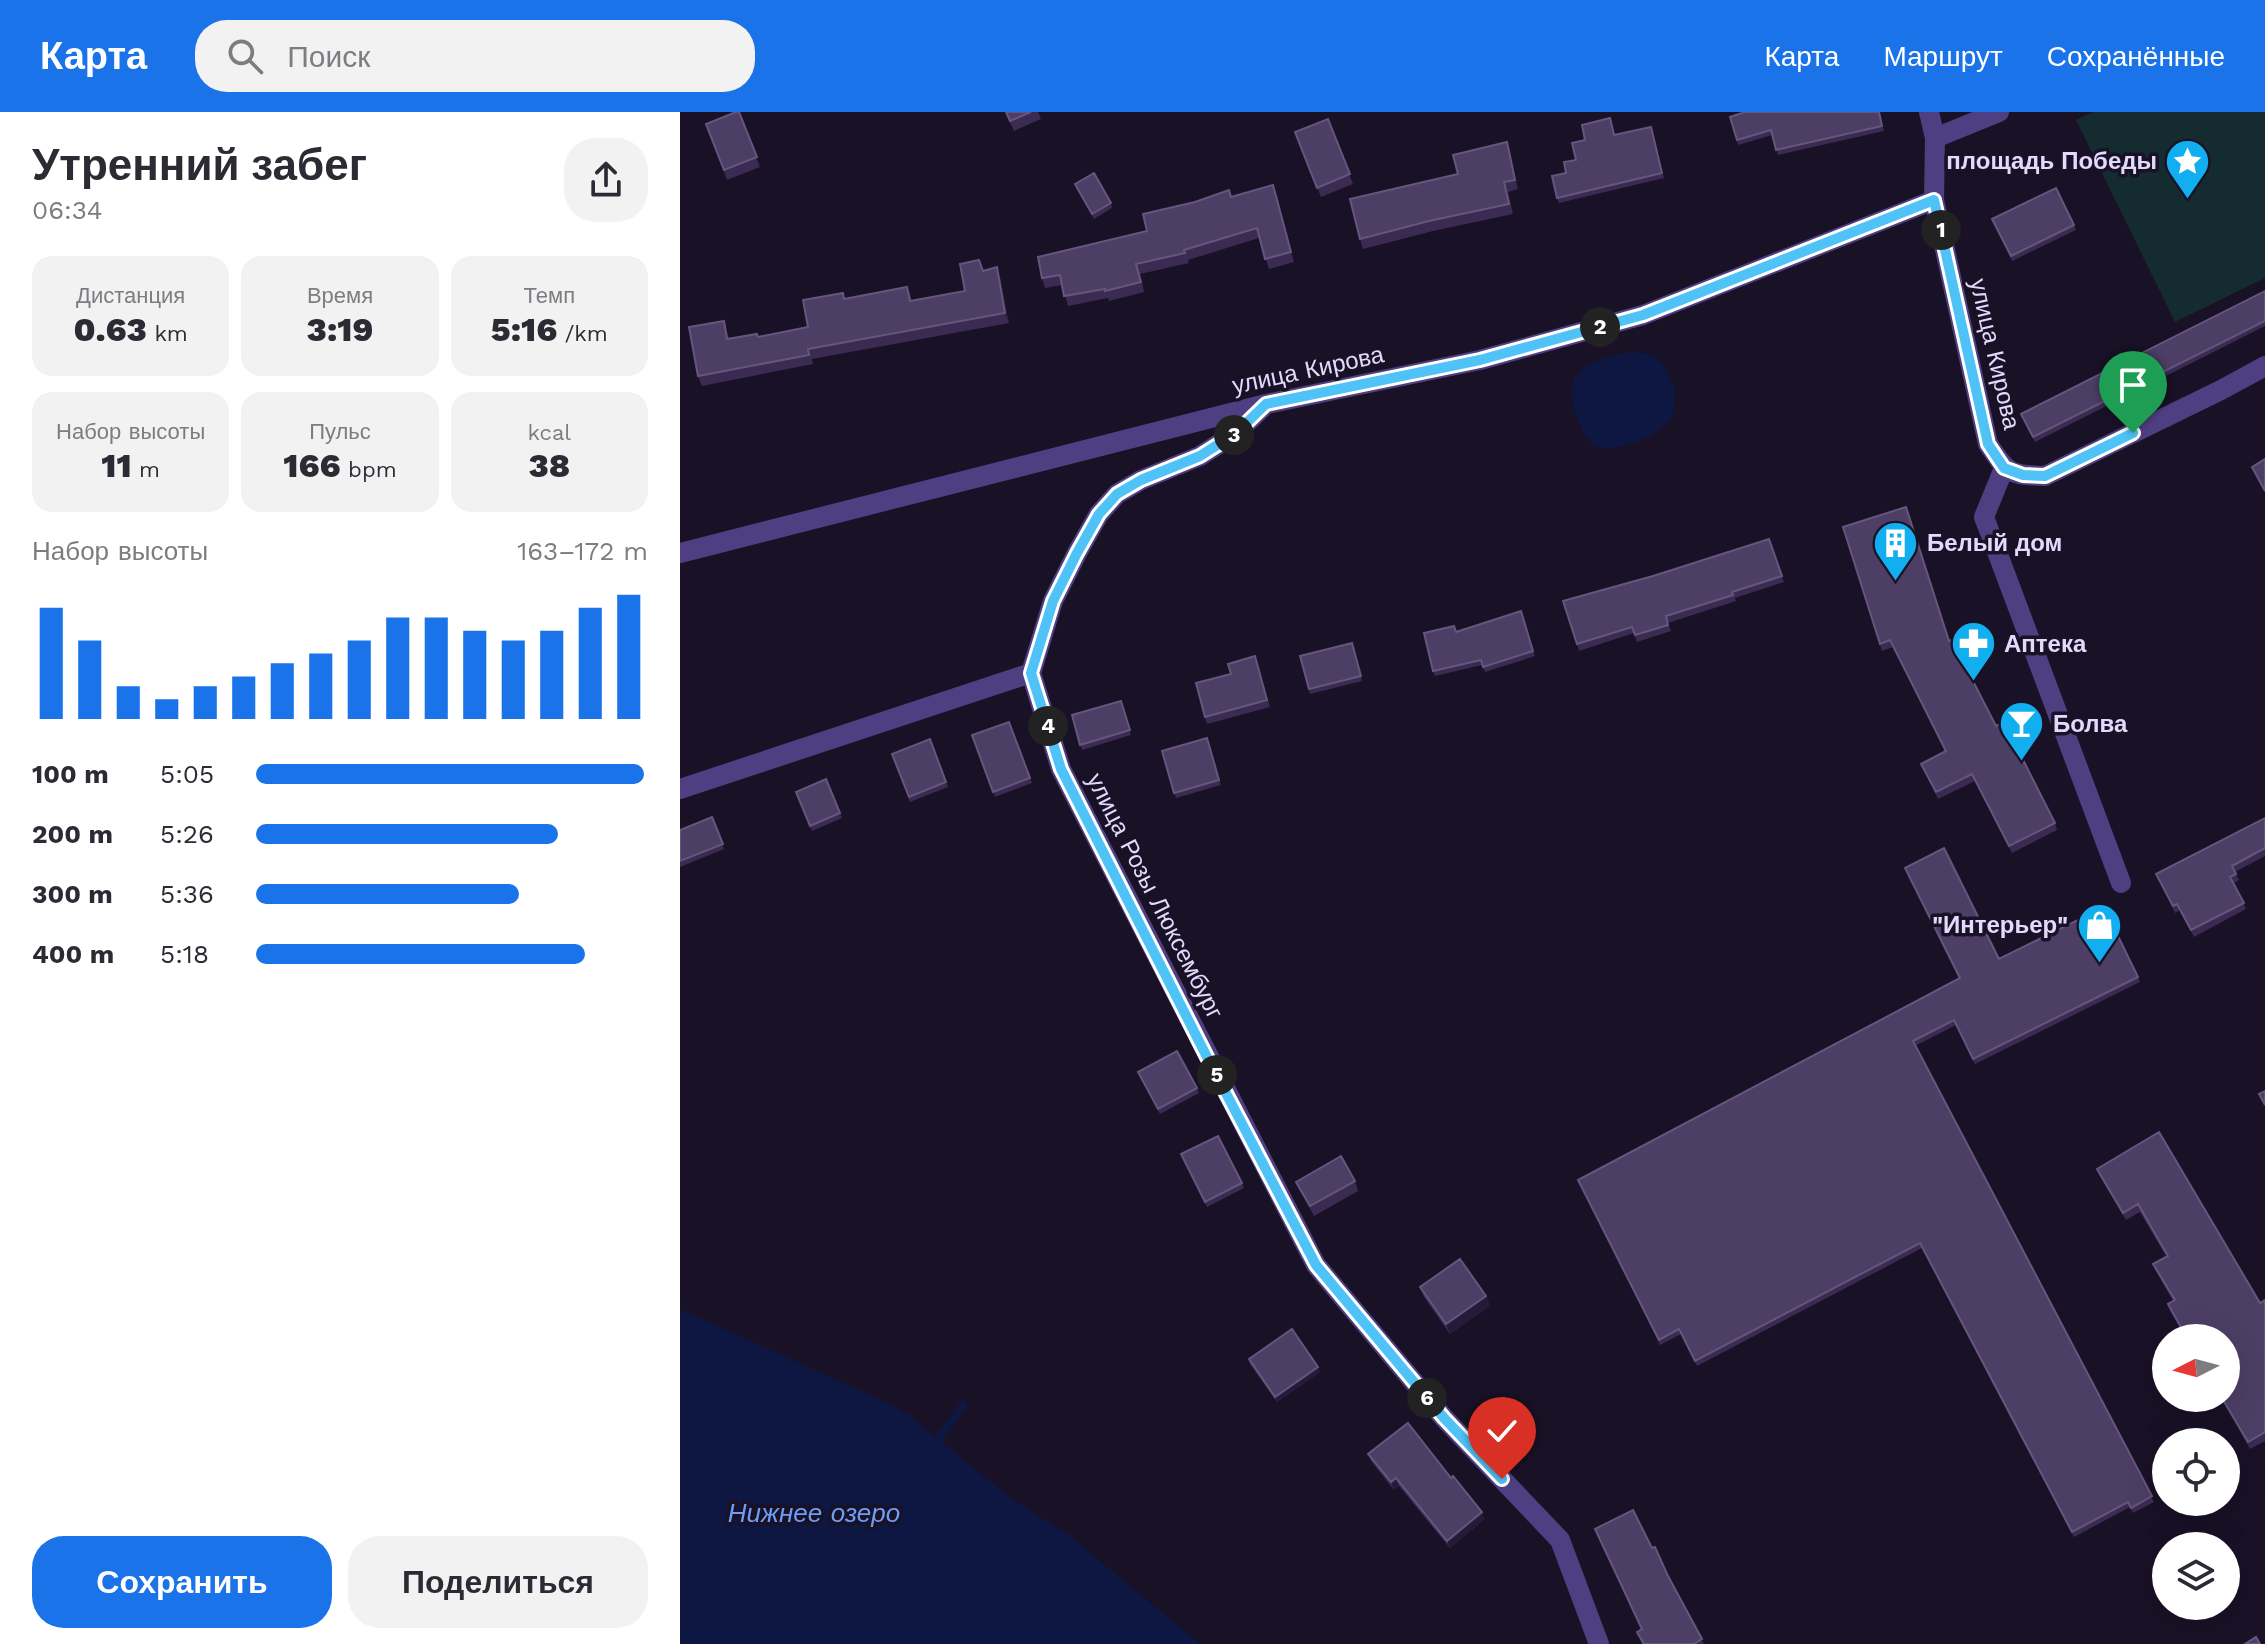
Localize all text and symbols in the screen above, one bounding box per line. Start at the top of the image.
search box [195,20,755,92]
text: Карта [40,34,147,78]
icon: search [223,34,267,78]
text: Поиск [287,39,370,74]
text: Карта [1764,40,1839,73]
text: Маршрут [1883,40,2003,73]
text: Сохранённые [2047,40,2225,73]
place icon: площадь Победы [2164,137,2212,200]
button: share [564,138,648,222]
text: Утренний забег [32,139,367,191]
place label: площадь Победы [1946,147,2157,175]
text: 06:34 [32,195,103,225]
pin: 1 [1921,210,1961,250]
text: 1 [1936,217,1946,242]
street label: улица Кирова [1964,276,2026,433]
text: Дистанция [76,283,185,308]
text: Время [307,283,373,308]
text: Темп [524,283,575,308]
pin: 2 [1580,307,1620,347]
text: 0.63 [73,309,147,349]
text: 3:19 [307,309,373,349]
text: 5:16 [491,309,557,349]
text: 2 [1593,314,1607,339]
text: km [147,321,188,346]
text: /km [557,321,608,346]
street label: улица Кирова [1230,340,1387,400]
pin [2099,351,2167,433]
icon: arrive [2111,363,2155,407]
pin: 3 [1214,415,1254,455]
text: Набор высоты [56,419,205,444]
text: Пульс [309,419,371,444]
text: kcal [528,420,571,445]
text: 3 [1227,422,1241,447]
text: 11 [101,445,132,485]
text: 166 [283,445,341,485]
text: 38 [528,445,570,485]
text: m [132,457,160,482]
text: bpm [341,457,397,482]
building icon: Белый дом [1872,519,1920,582]
place label: Белый дом [1927,529,2062,557]
text: Набор высоты [32,536,208,566]
text: 163–172 m [517,536,648,566]
pharmacy icon: Аптека [1949,620,1997,683]
place label: Аптека [2004,630,2087,658]
bar icon: Болва [1998,700,2046,763]
pin: 4 [1028,706,1068,746]
place label: Болва [2053,710,2128,738]
text: 4 [1041,713,1055,738]
text: 100 m [32,759,109,789]
text: 5:05 [160,759,214,789]
street label: улица Розы Люксембург [1081,769,1229,1024]
text: 200 m [32,819,113,849]
text: 5:26 [160,819,214,849]
text: 300 m [32,879,113,909]
text: 5:36 [160,879,214,909]
shop icon: "Интерьер" [2075,901,2123,964]
place label: "Интерьер" [1932,911,2068,939]
text: 400 m [32,939,114,969]
text: 5:18 [160,939,209,969]
pin: 5 [1197,1055,1237,1095]
text: 5 [1211,1062,1223,1087]
north arrow [2152,1324,2240,1412]
map controls [2152,1324,2240,1620]
pin: 6 [1407,1378,1447,1418]
text: 6 [1420,1385,1434,1410]
pin [1468,1397,1536,1479]
icon: check [1480,1409,1524,1453]
button: locate [2152,1428,2240,1516]
water label: Нижнее озеро [728,1498,900,1528]
button: layers [2152,1532,2240,1620]
button: Сохранить [32,1536,332,1628]
button: Поделиться [348,1536,648,1628]

